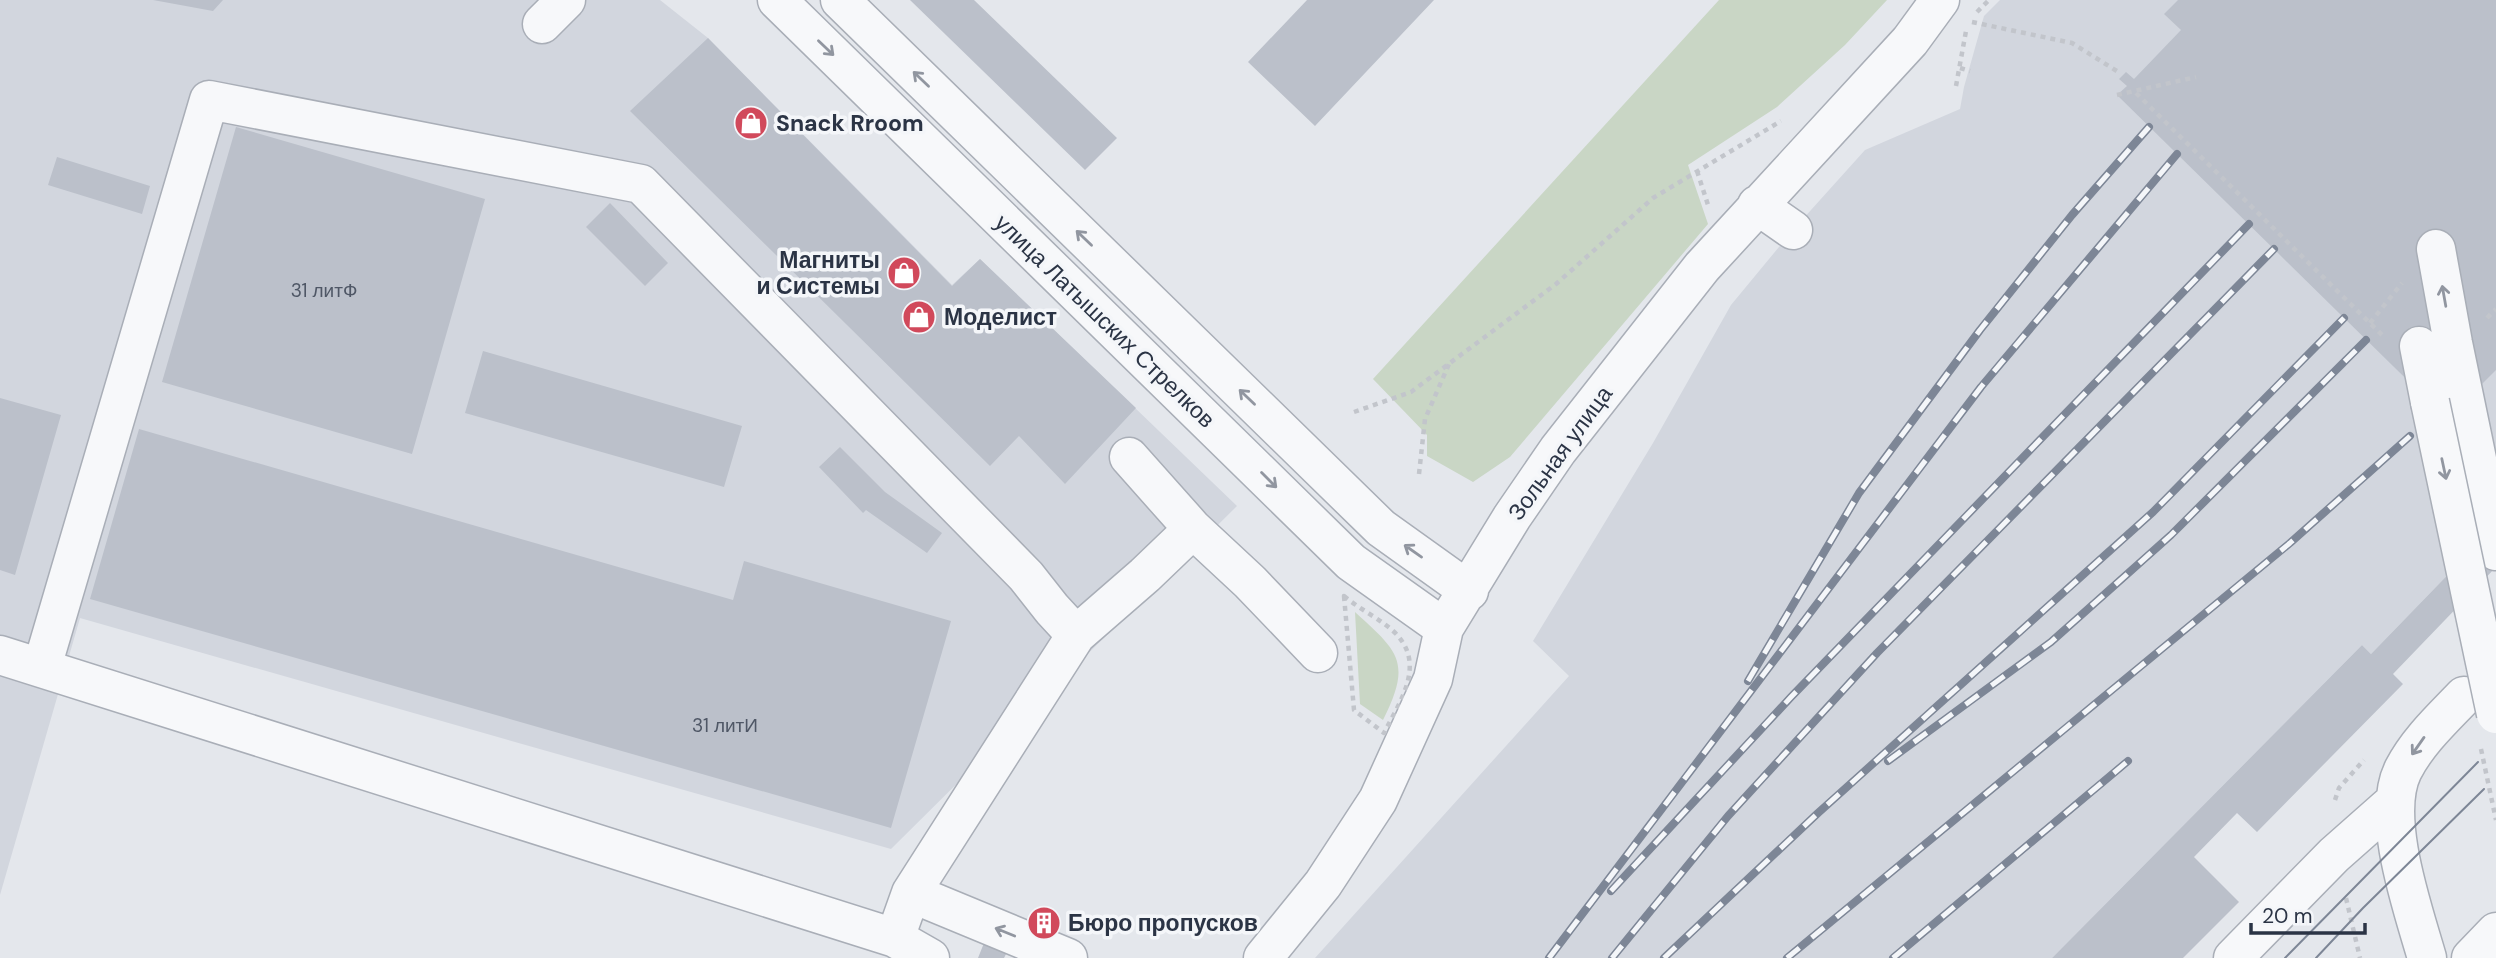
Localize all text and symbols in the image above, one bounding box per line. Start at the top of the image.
one-way arrow [817,39,834,56]
one-way arrow [913,71,930,88]
shop icon: Snack Rroom [732,104,770,142]
place label: Snack Rroom [776,108,924,138]
street label: улица Латышских Стрелков [988,208,1222,434]
one-way arrow [1076,230,1093,247]
place label: Магниты и Системы [757,245,880,301]
shop icon: Магниты и Системы [885,254,923,292]
house number: 31 литФ [291,278,357,303]
one-way arrow [2437,285,2451,308]
shop icon: Моделист [900,298,938,336]
place label: Моделист [944,302,1057,332]
street label: Зольная улица [1501,380,1619,526]
one-way arrow [1238,389,1255,406]
one-way arrow [2438,457,2452,480]
one-way arrow [1260,471,1277,488]
one-way arrow [1404,544,1423,558]
house number: 31 литИ [692,713,758,738]
one-way arrow [2411,736,2426,755]
scale bar [2251,892,2365,936]
text: 20 m [2262,902,2313,930]
building icon: Бюро пропусков [1025,904,1063,942]
place label: Бюро пропусков [1068,908,1258,938]
one-way arrow [995,925,1016,938]

